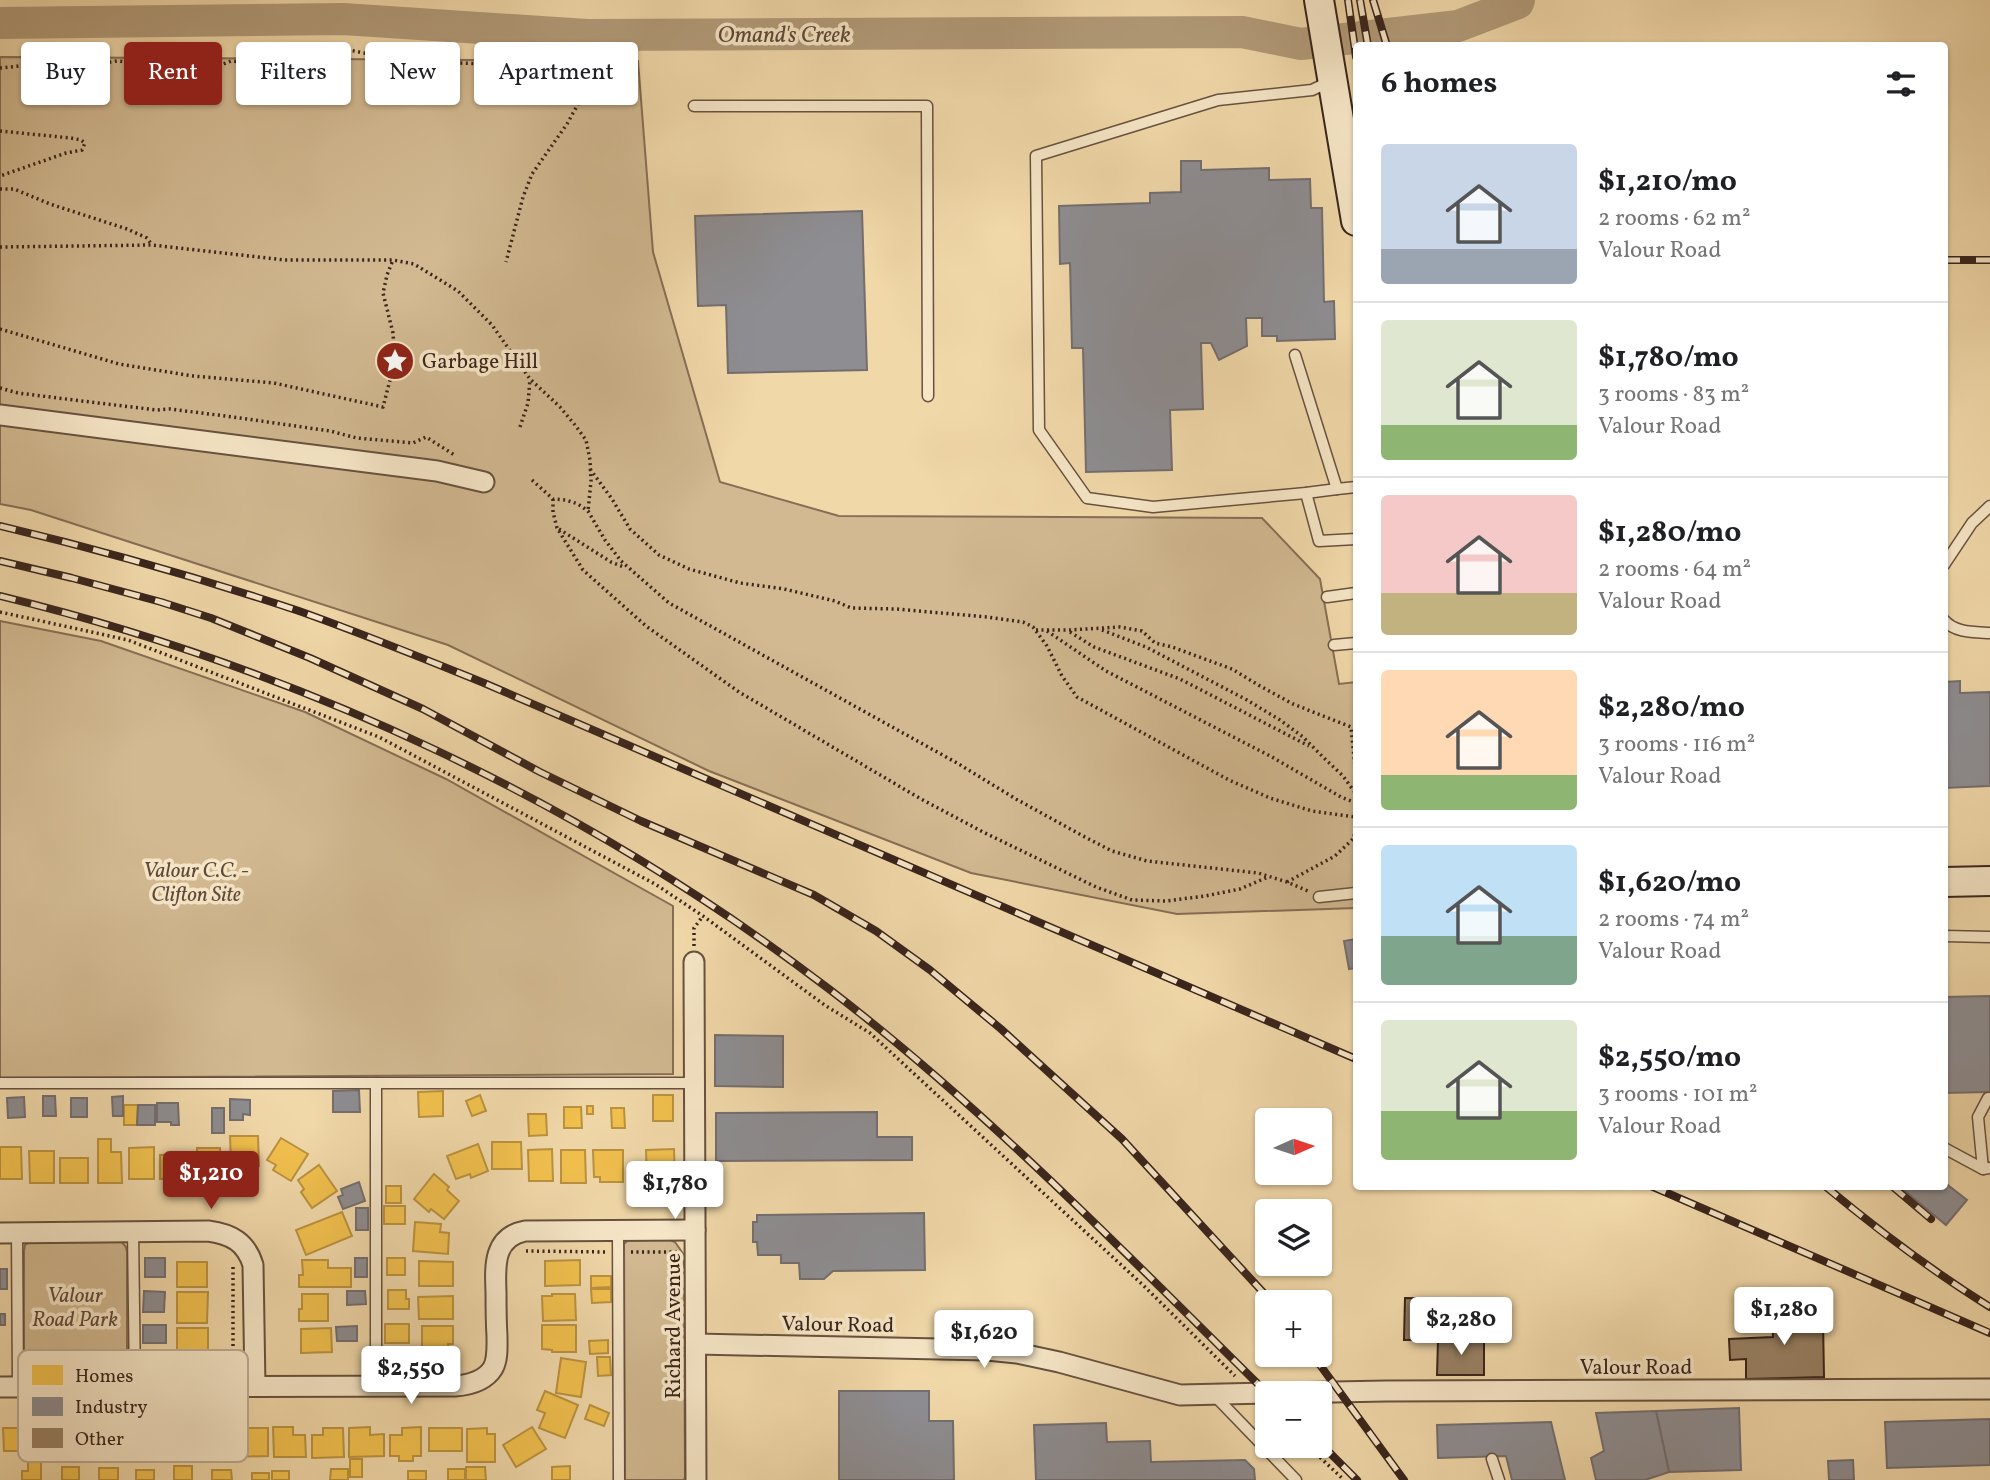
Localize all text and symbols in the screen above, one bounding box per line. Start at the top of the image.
water label: Omand's Creek [717,20,851,52]
chip: Buy [21,42,110,105]
chip: Rent [124,42,222,105]
chip: Filters [236,42,351,105]
chip: New [365,42,460,105]
chip: Apartment [474,42,638,105]
text: 6 homes [1381,63,1497,105]
icon: filters [1882,65,1920,103]
text: $1,210/mo [1598,161,1737,203]
icon: home [1437,172,1521,256]
text: 2 rooms · 62 m² [1598,203,1750,235]
text: Valour Road [1598,235,1721,267]
text: $1,780/mo [1598,337,1739,379]
place icon: Garbage Hill [374,340,416,382]
place label: Garbage Hill [422,348,538,377]
icon: home [1437,348,1521,432]
text: 3 rooms · 83 m² [1598,379,1749,411]
text: Valour Road [1598,411,1721,443]
text: $1,280/mo [1598,512,1741,554]
icon: home [1437,523,1521,607]
text: 2 rooms · 64 m² [1598,554,1751,586]
text: Valour Road [1598,586,1721,618]
text: $2,280/mo [1598,687,1745,729]
icon: home [1437,698,1521,782]
text: 3 rooms · 116 m² [1598,729,1755,761]
text: Valour Road [1598,761,1721,793]
park label: Valour C.C. - Clifton Site [143,857,249,910]
text: $1,620/mo [1598,862,1741,904]
icon: home [1437,873,1521,957]
text: 2 rooms · 74 m² [1598,904,1749,936]
text: Valour Road [1598,936,1721,968]
text: $2,550/mo [1598,1037,1741,1079]
icon: home [1437,1048,1521,1132]
text: 3 rooms · 101 m² [1598,1079,1758,1111]
north arrow [1255,1108,1332,1185]
map controls [1255,1108,1332,1458]
text: Valour Road [1598,1111,1721,1143]
pin: $1,210 [154,1152,268,1211]
text: $1,210 [179,1158,243,1190]
pin: $1,780 [618,1162,732,1221]
text: $1,780 [642,1168,708,1200]
button: layers [1255,1199,1332,1276]
street label: Richard Avenue [660,1253,689,1399]
park label: Valour Road Park [32,1282,118,1335]
pin: $1,280 [1727,1288,1841,1347]
button: + [1255,1290,1332,1367]
text: $1,280 [1750,1294,1818,1326]
pin: $2,280 [1404,1298,1518,1357]
text: $2,280 [1426,1304,1496,1336]
street label: Valour Road [781,1310,895,1341]
pin: $1,620 [927,1310,1041,1370]
text: $1,620 [950,1317,1018,1349]
pin: $2,550 [354,1346,468,1406]
legend [18,1350,248,1462]
text: $2,550 [377,1353,445,1385]
street label: Valour Road [1580,1354,1692,1383]
text: Homes [75,1364,133,1390]
button: − [1255,1381,1332,1458]
text: Industry [75,1395,148,1421]
text: Other [75,1427,124,1453]

